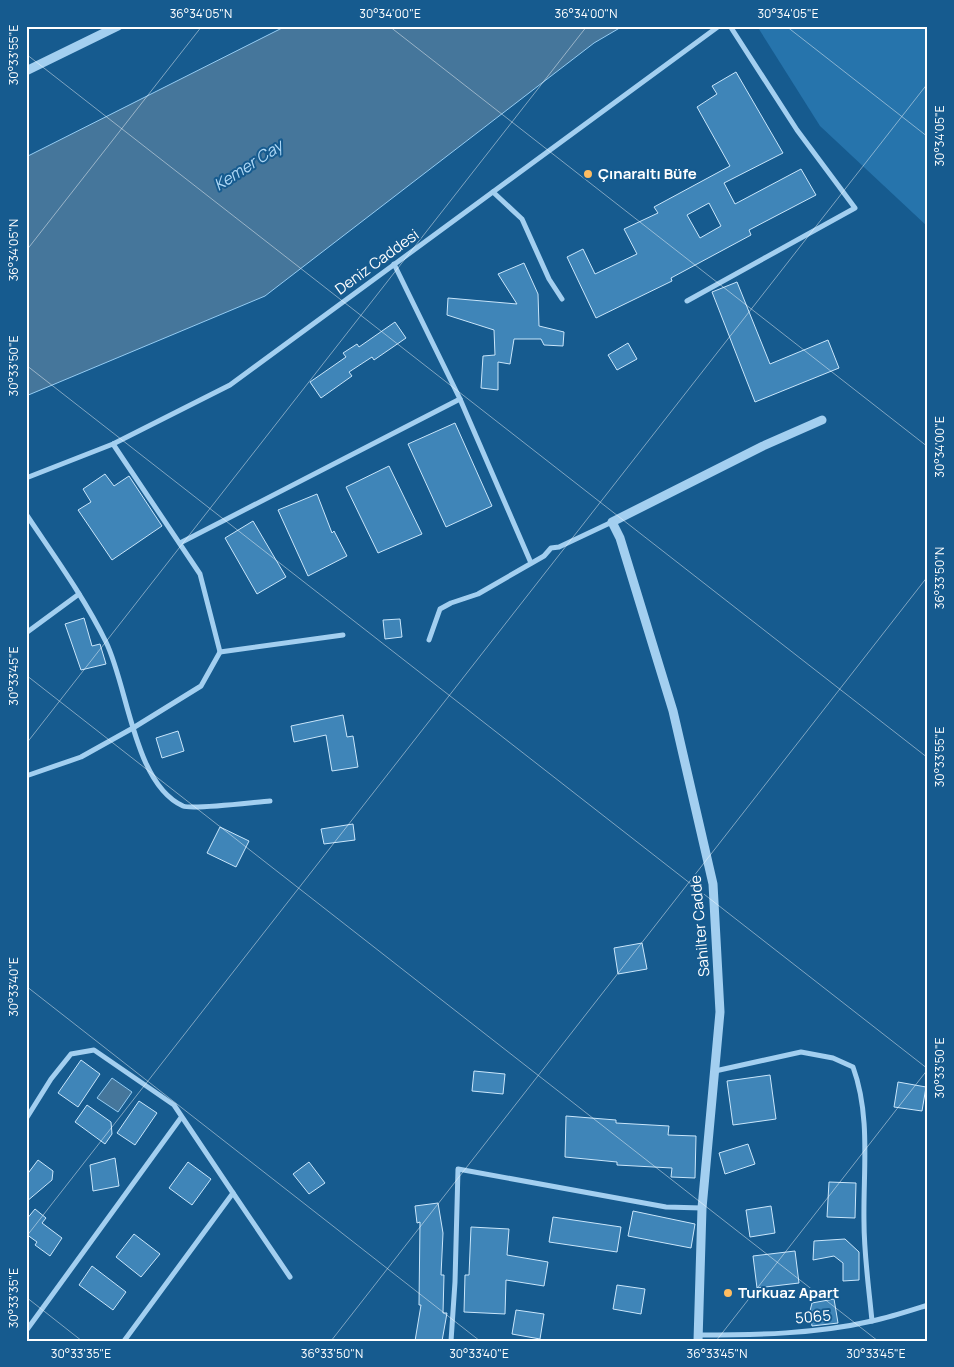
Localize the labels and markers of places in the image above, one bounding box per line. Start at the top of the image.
place label: Çınaraltı Büfe [598,163,697,184]
marker: Çınaraltı Büfe [582,168,594,180]
place label: Turkuaz Apart [738,1282,839,1303]
marker: Turkuaz Apart [722,1287,734,1299]

